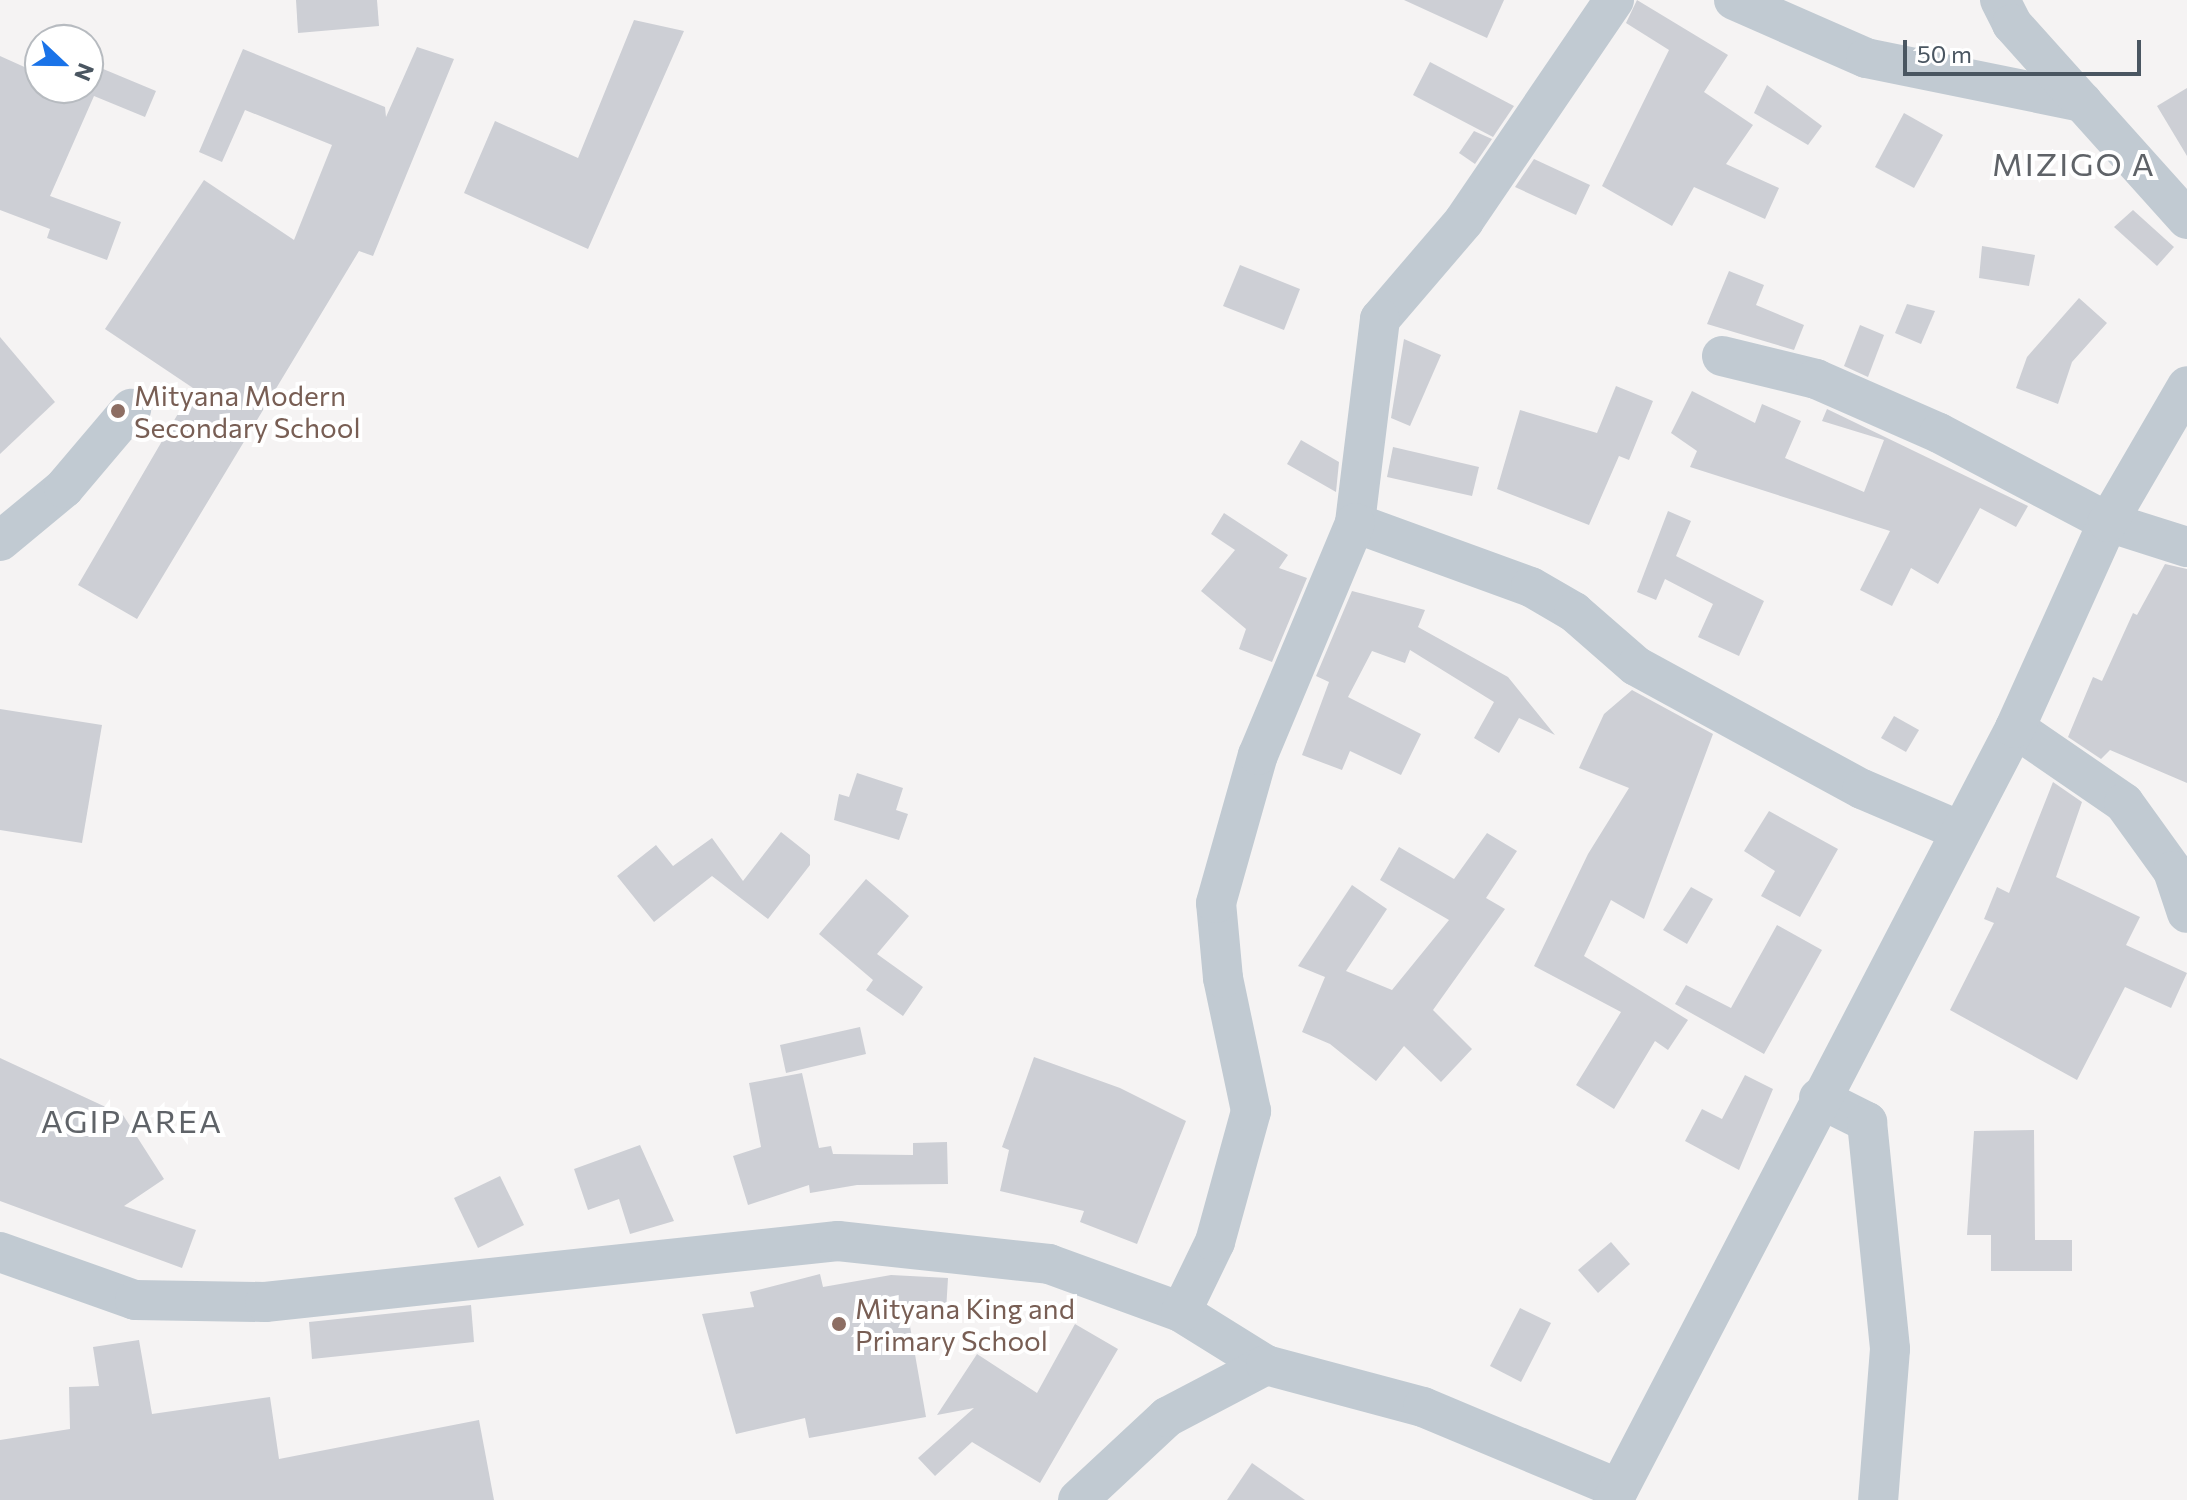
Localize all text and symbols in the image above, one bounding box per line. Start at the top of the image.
north arrow [24,24,104,104]
scale bar [1907,24,2145,74]
text: 50 m [1917,39,1972,68]
text: N [69,60,100,85]
district label: MIZIGO A [1992,144,2156,182]
place label: Mityana Modern Secondary School [134,378,361,444]
marker: Mityana Modern Secondary School [109,402,127,420]
district label: AGIP AREA [41,1101,223,1139]
place label: Mityana King and Primary School [855,1291,1075,1357]
marker: Mityana King and Primary School [830,1315,848,1333]

